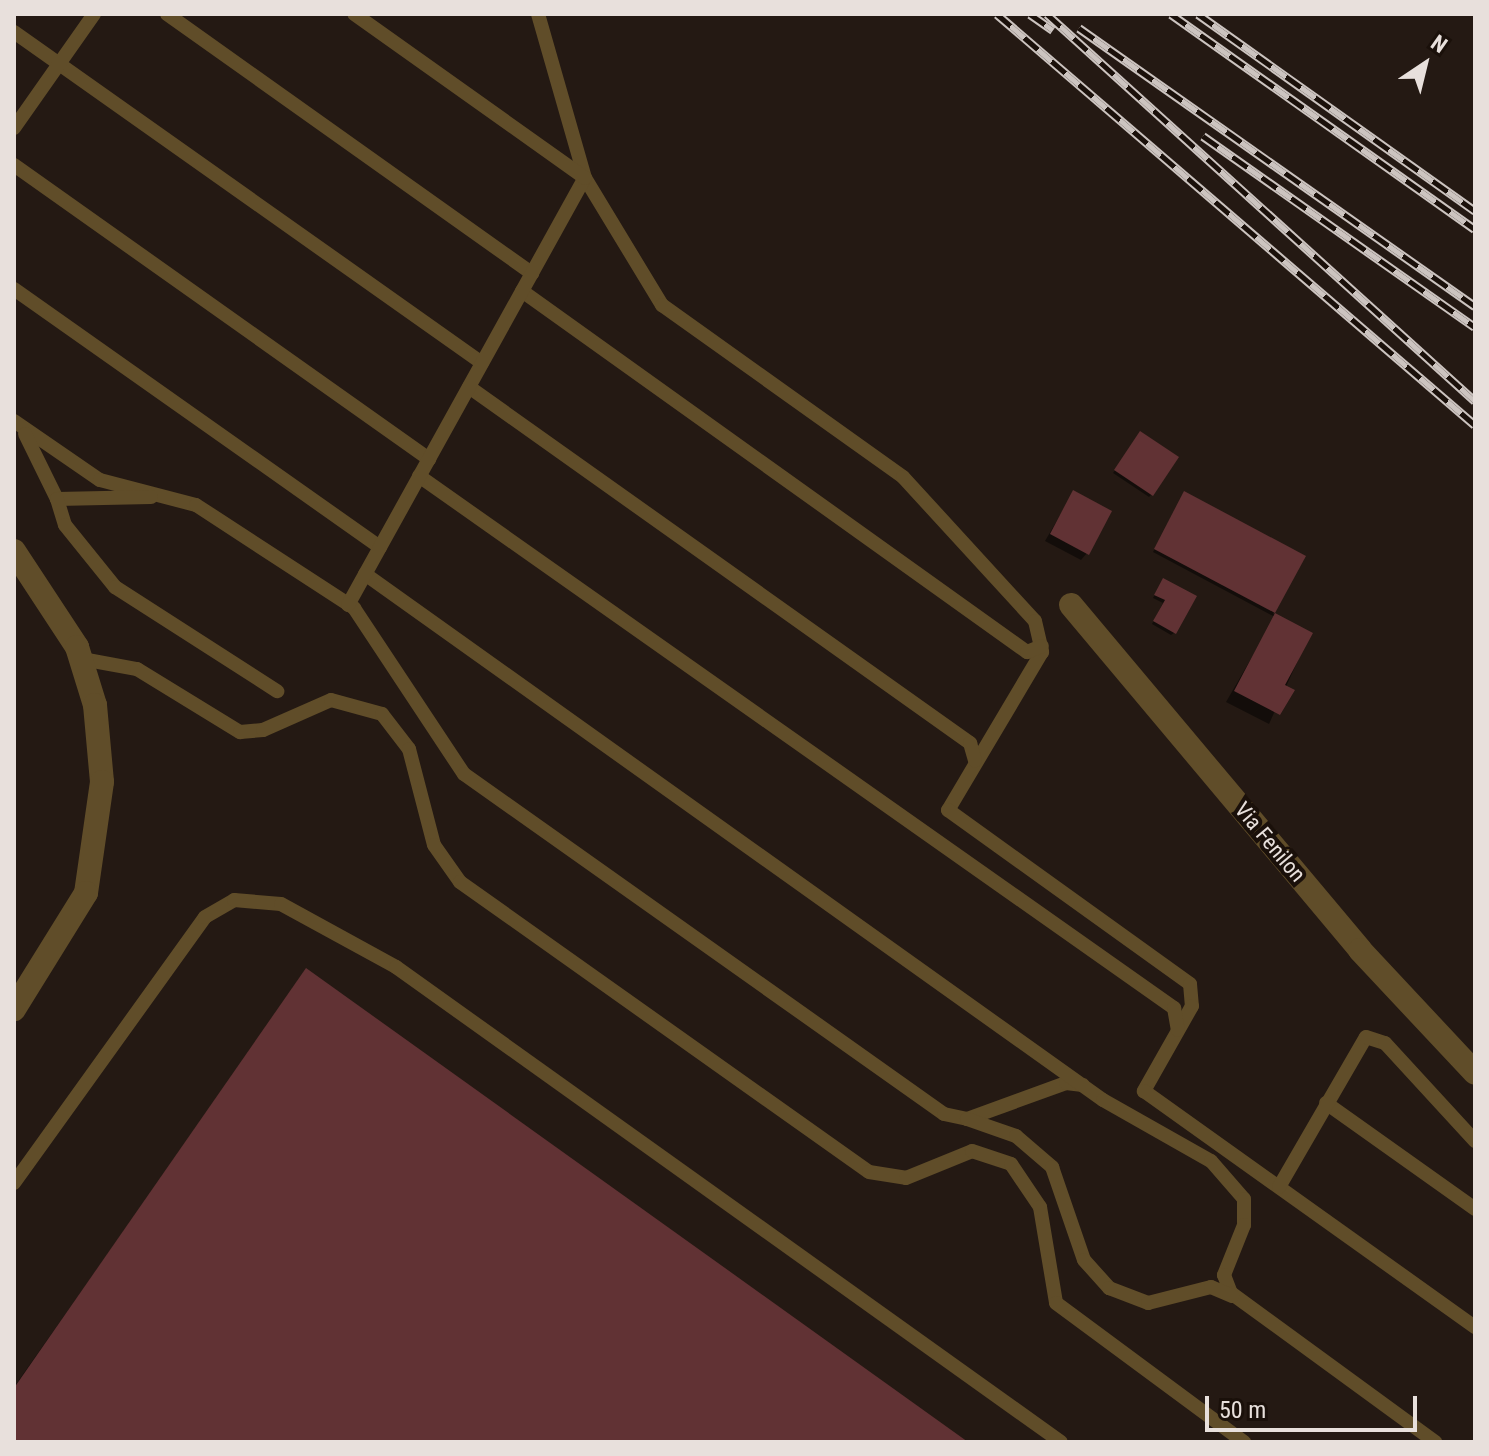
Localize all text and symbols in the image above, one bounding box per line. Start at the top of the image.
north arrow [1385,24,1465,104]
text: N [1426,30,1452,58]
street label: Via Fenilon [1229,797,1311,887]
scale bar [1209,1380,1421,1430]
text: 50 m [1219,1396,1266,1424]

